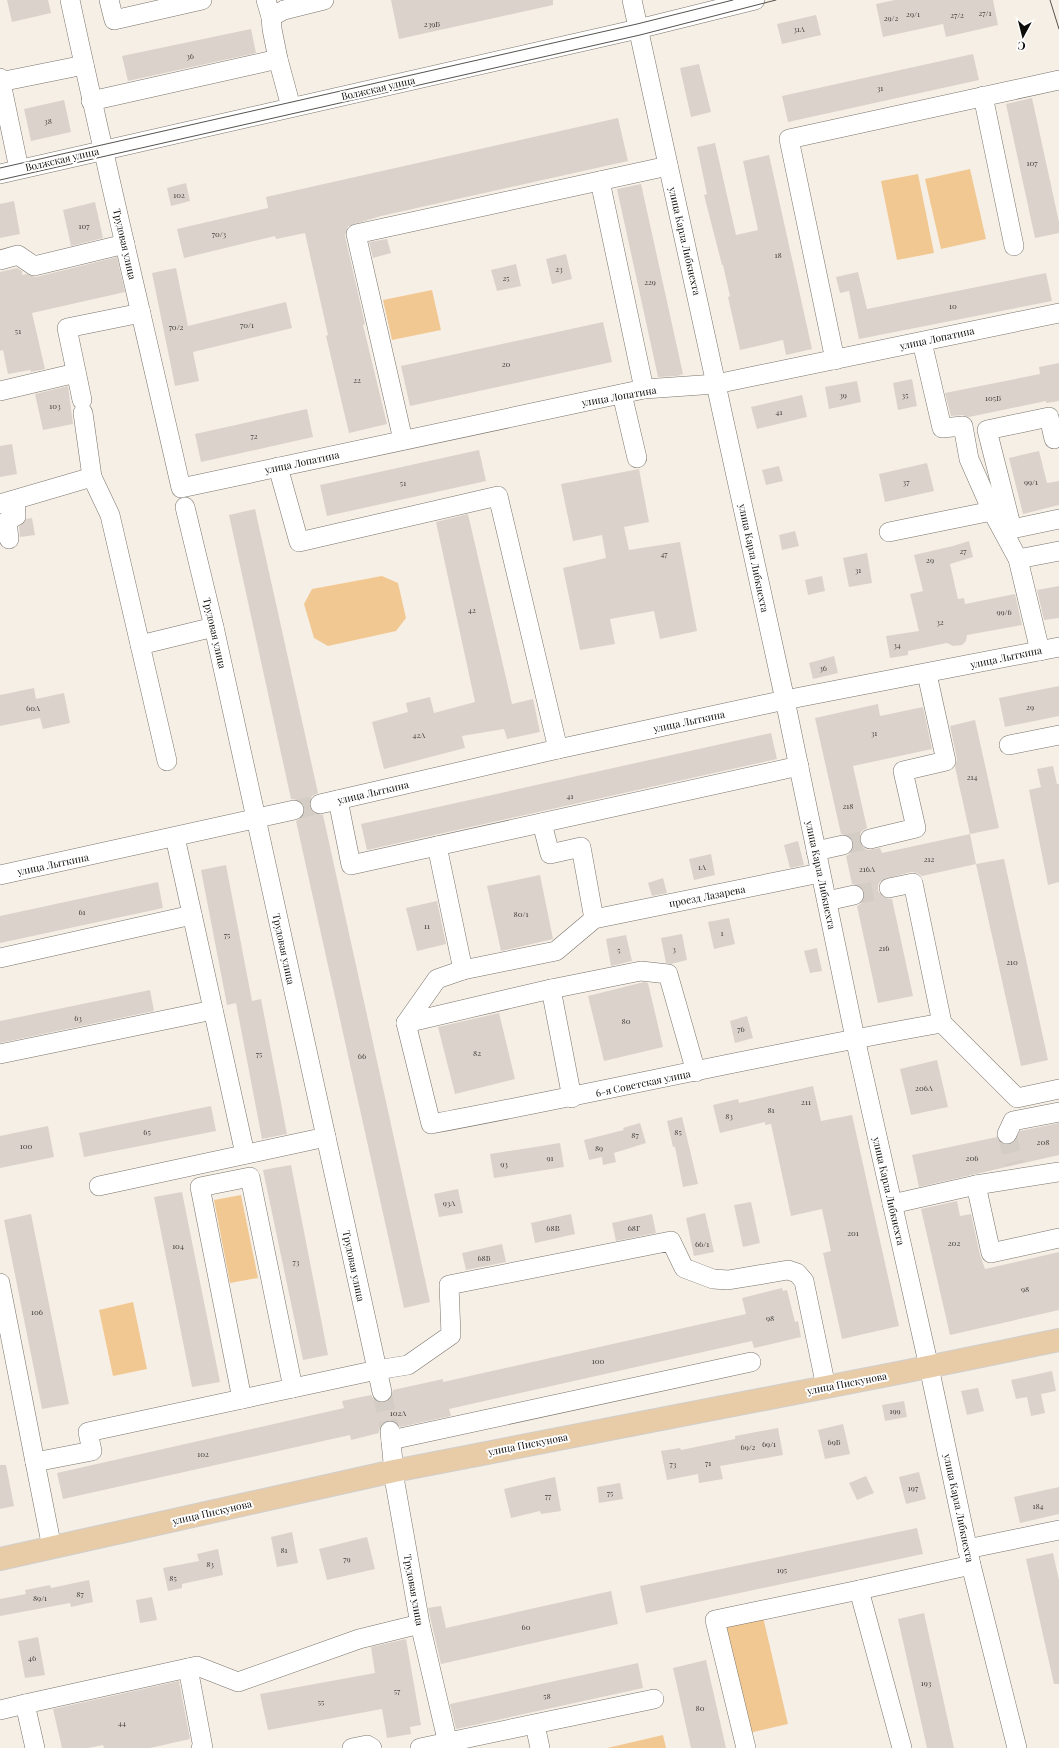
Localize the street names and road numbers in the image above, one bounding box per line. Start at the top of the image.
street label: Волжская улица [340,73,416,103]
street label: Волжская улица [24,144,100,174]
street label: улица Карла Либкнехта [666,185,704,296]
street label: Трудовая улица [110,207,140,281]
street label: улица Лопатина [898,323,975,353]
street label: улица Лопатина [580,383,657,410]
street label: улица Лопатина [263,447,340,477]
street label: улица Карла Либкнехта [735,501,772,614]
street label: Трудовая улица [200,596,230,670]
street label: улица Лыткина [968,643,1043,672]
street label: улица Лыткина [651,707,726,736]
street label: улица Лыткина [335,777,410,807]
street label: улица Карла Либкнехта [802,818,839,931]
street label: улица Лыткина [15,850,90,879]
street label: проезд Лазарева [668,882,746,910]
street label: Трудовая улица [270,912,298,986]
street label: 6-я Советская улица [594,1066,692,1100]
street label: улица Карла Либкнехта [870,1135,908,1246]
street label: Трудовая улица [340,1229,368,1303]
street label: улица Пискунова [805,1368,888,1398]
street label: улица Пискунова [486,1429,569,1459]
street label: улица Карла Либкнехта [940,1451,977,1564]
street label: улица Пискунова [170,1496,253,1528]
street label: Трудовая улица [401,1553,427,1627]

